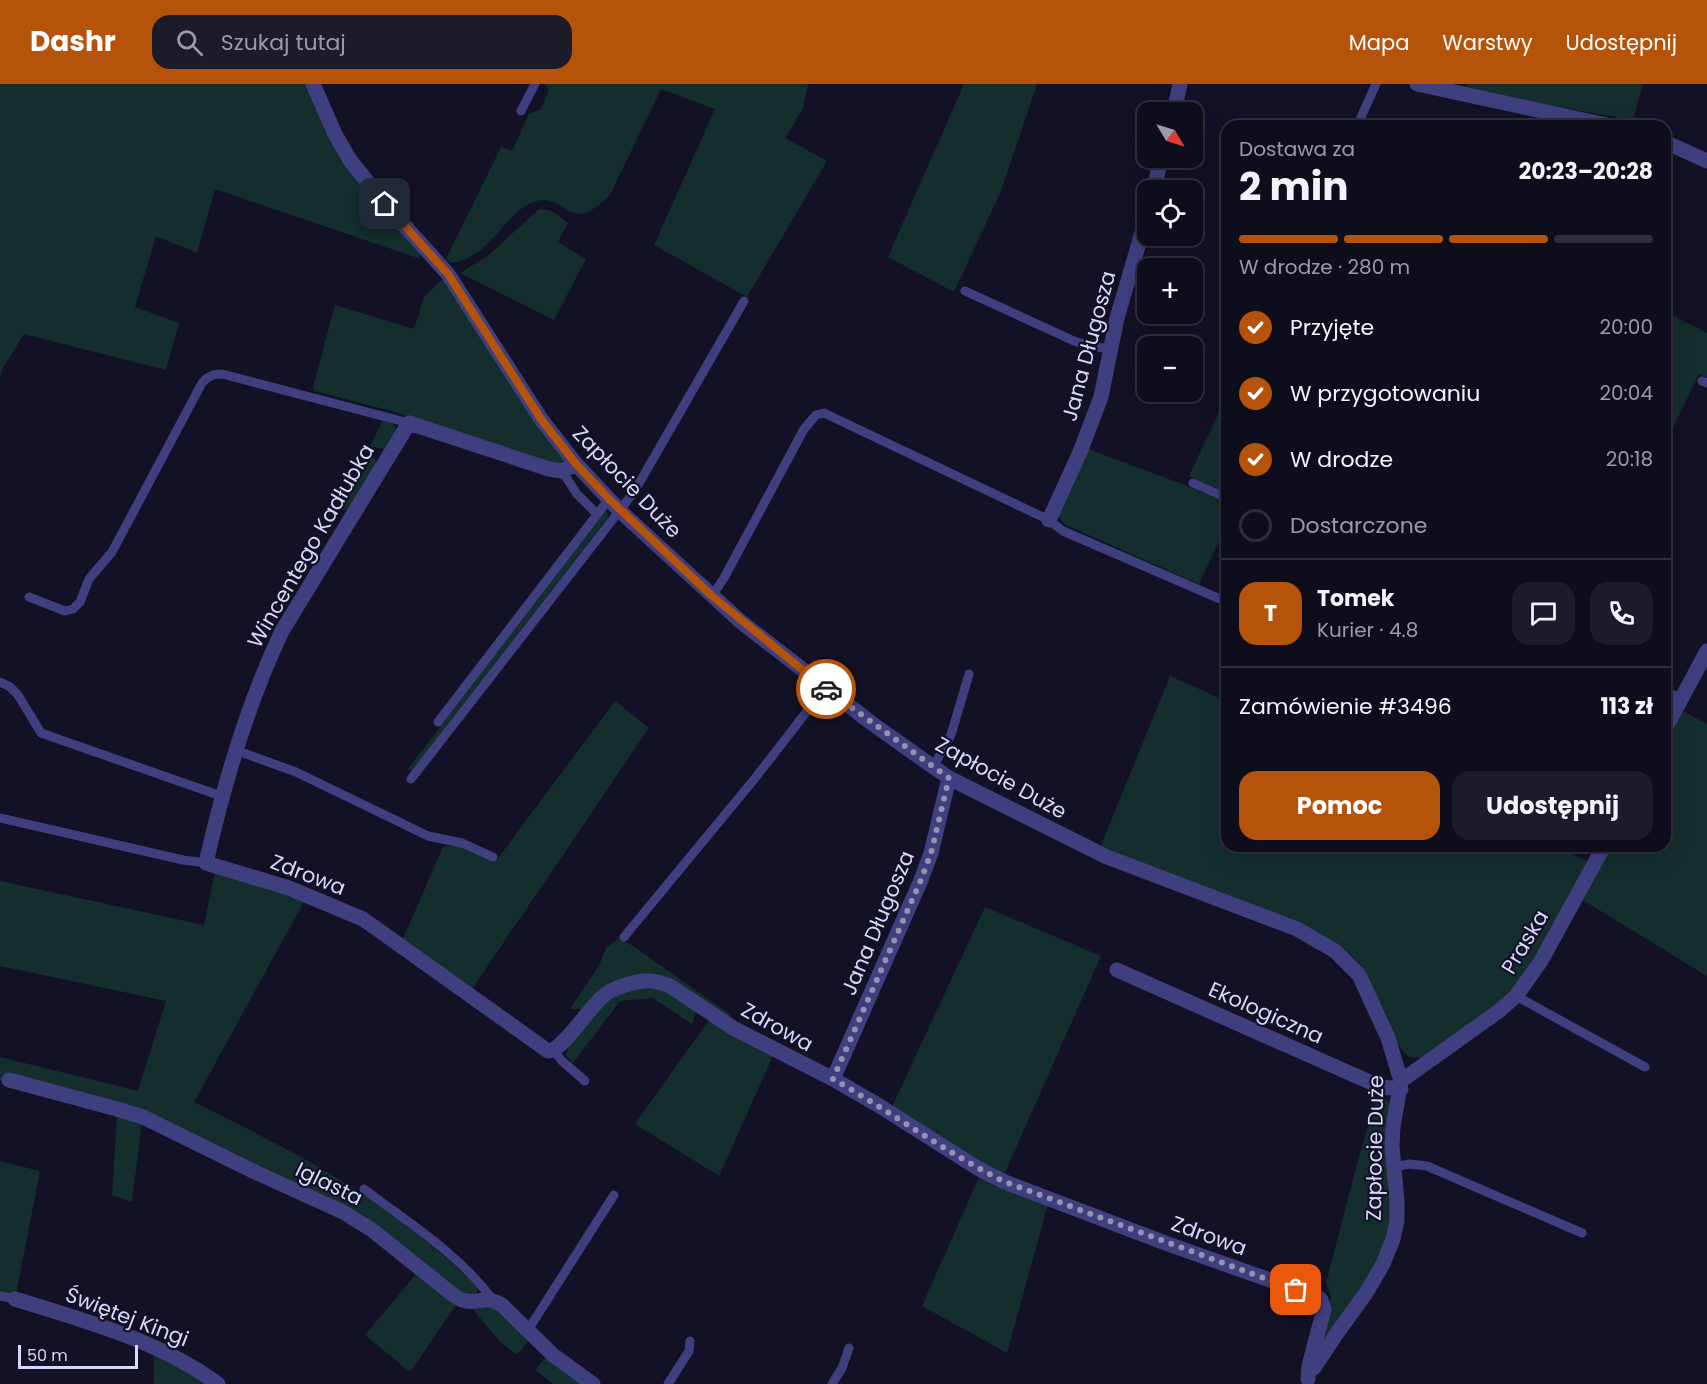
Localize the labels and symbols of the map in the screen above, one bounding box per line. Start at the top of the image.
north arrow [1137,102,1203,168]
pin [359,178,410,229]
street label: Jana Długosza [1055,268,1123,424]
street label: Zapłocie Duże [566,419,688,544]
street label: Wincentego Kadłubka [240,438,381,653]
courier [796,659,856,719]
street label: Zapłocie Duże [930,730,1072,826]
street label: Jana Długosza [834,846,921,1000]
street label: Zdrowa [266,847,350,902]
street label: Praska [1494,904,1555,979]
street label: Ekologiczna [1204,974,1328,1051]
street label: Zdrowa [736,995,818,1058]
street label: Zapłocie Duże [1359,1075,1390,1221]
street label: Iglasta [291,1155,368,1212]
street label: Zdrowa [1167,1209,1251,1263]
pin [1270,1264,1321,1315]
street label: Świętej Kingi [61,1280,193,1353]
scale bar [18,1342,138,1370]

